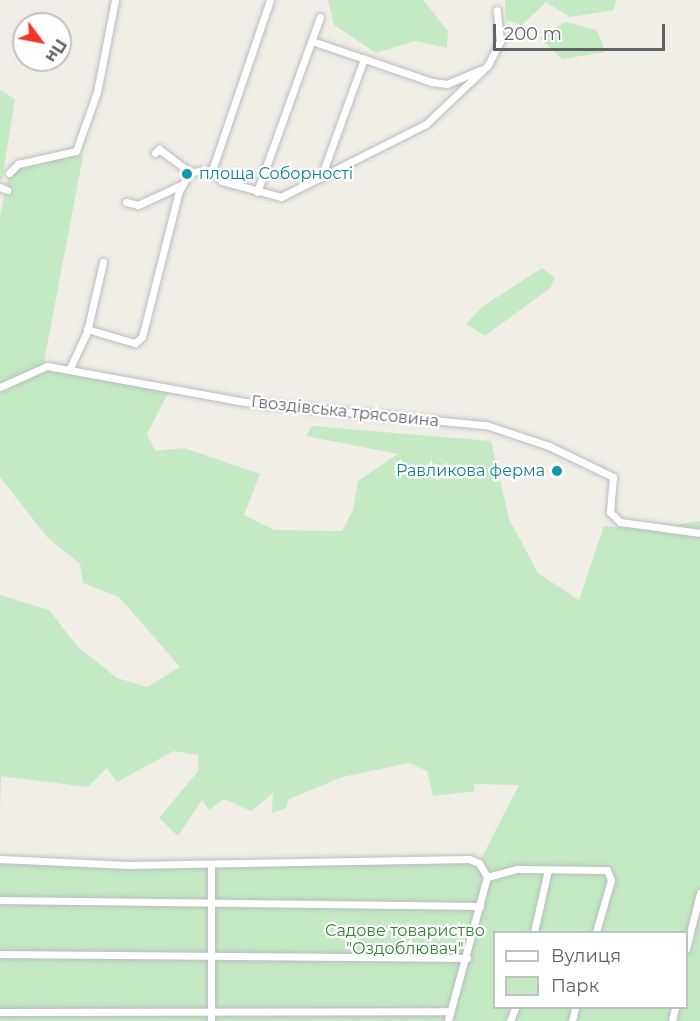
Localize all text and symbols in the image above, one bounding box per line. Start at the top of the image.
north arrow [12,12,72,72]
scale bar [496,12,668,50]
text: 200 m [504,23,562,45]
text: Пн [42,35,70,66]
place label: площа Соборності [199,164,353,184]
marker: площа Соборності [180,167,194,181]
street label: Гвоздівська трясовина [250,393,440,431]
place label: Равликова ферма [396,461,545,481]
marker: Равликова ферма [550,464,564,478]
park label: Садове товариство "Оздоблювач" [325,921,485,959]
legend [493,931,688,1009]
text: Вулиця [551,945,621,967]
text: Парк [551,975,599,997]

